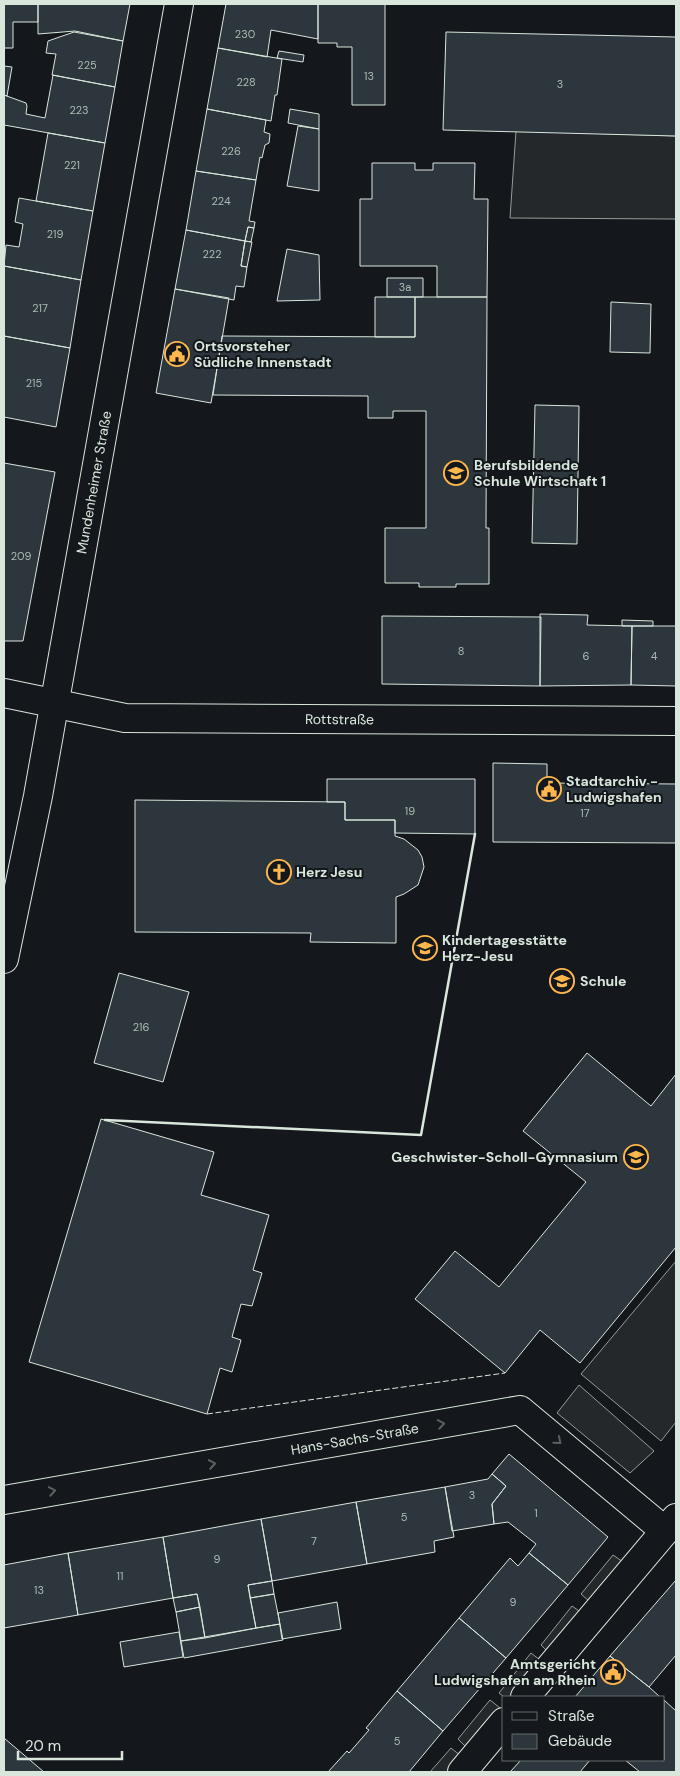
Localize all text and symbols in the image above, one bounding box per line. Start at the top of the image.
house number: 230 [235,27,255,41]
house number: 225 [77,58,97,72]
house number: 13 [364,69,374,83]
house number: 228 [236,75,256,89]
house number: 3 [557,77,563,91]
house number: 223 [69,103,89,117]
house number: 226 [221,144,241,158]
house number: 221 [64,158,80,172]
house number: 224 [211,194,231,208]
house number: 219 [47,227,63,241]
house number: 222 [202,247,222,261]
house number: 3a [399,280,411,294]
house number: 217 [32,301,48,315]
place label: Ortsvorsteher Südliche Innenstadt [194,337,332,371]
public building icon: Ortsvorsteher Südliche Innenstadt [164,341,190,367]
house number: 215 [26,376,43,390]
street label: Mundenheimer Straße [72,410,115,555]
place label: Berufsbildende Schule Wirtschaft 1 [474,456,606,490]
school or university icon: Berufsbildende Schule Wirtschaft 1 [443,460,469,486]
house number: 209 [11,549,31,563]
house number: 8 [458,644,464,658]
house number: 6 [583,649,590,663]
house number: 4 [651,649,658,663]
street label: Rottstraße [305,710,374,728]
place label: Stadtarchiv - Ludwigshafen [566,772,662,806]
public building icon: Stadtarchiv - Ludwigshafen [536,776,562,802]
house number: 19 [405,804,415,818]
house number: 17 [580,806,590,820]
church icon: Herz Jesu [266,859,292,885]
place label: Herz Jesu [296,863,362,881]
place label: Kindertagesstätte Herz-Jesu [442,931,567,965]
school or university icon: Kindertagesstätte Herz-Jesu [412,935,438,961]
school or university icon: Schule [549,968,575,994]
place label: Schule [580,972,626,990]
house number: 216 [133,1020,149,1034]
school or university icon: Geschwister-Scholl-Gymnasium [623,1144,649,1170]
place label: Geschwister-Scholl-Gymnasium [391,1148,618,1166]
street label: Hans-Sachs-Straße [289,1419,420,1459]
one-way arrow [437,1419,445,1429]
one-way arrow [552,1436,561,1445]
one-way arrow [208,1459,216,1469]
one-way arrow [47,1487,56,1497]
house number: 3 [469,1488,475,1502]
house number: 1 [534,1506,538,1520]
house number: 5 [401,1510,408,1524]
house number: 7 [311,1534,317,1548]
house number: 9 [214,1552,221,1566]
house number: 11 [117,1569,123,1583]
house number: 13 [34,1583,44,1597]
house number: 9 [510,1595,517,1609]
place label: Amtsgericht Ludwigshafen am Rhein [434,1655,596,1689]
public building icon: Amtsgericht Ludwigshafen am Rhein [600,1659,626,1685]
legend [502,1696,665,1761]
text: Straße [548,1706,595,1726]
scale bar [18,1728,121,1760]
text: Gebäude [548,1731,612,1751]
house number: 5 [394,1734,401,1748]
text: 20 m [25,1736,61,1756]

